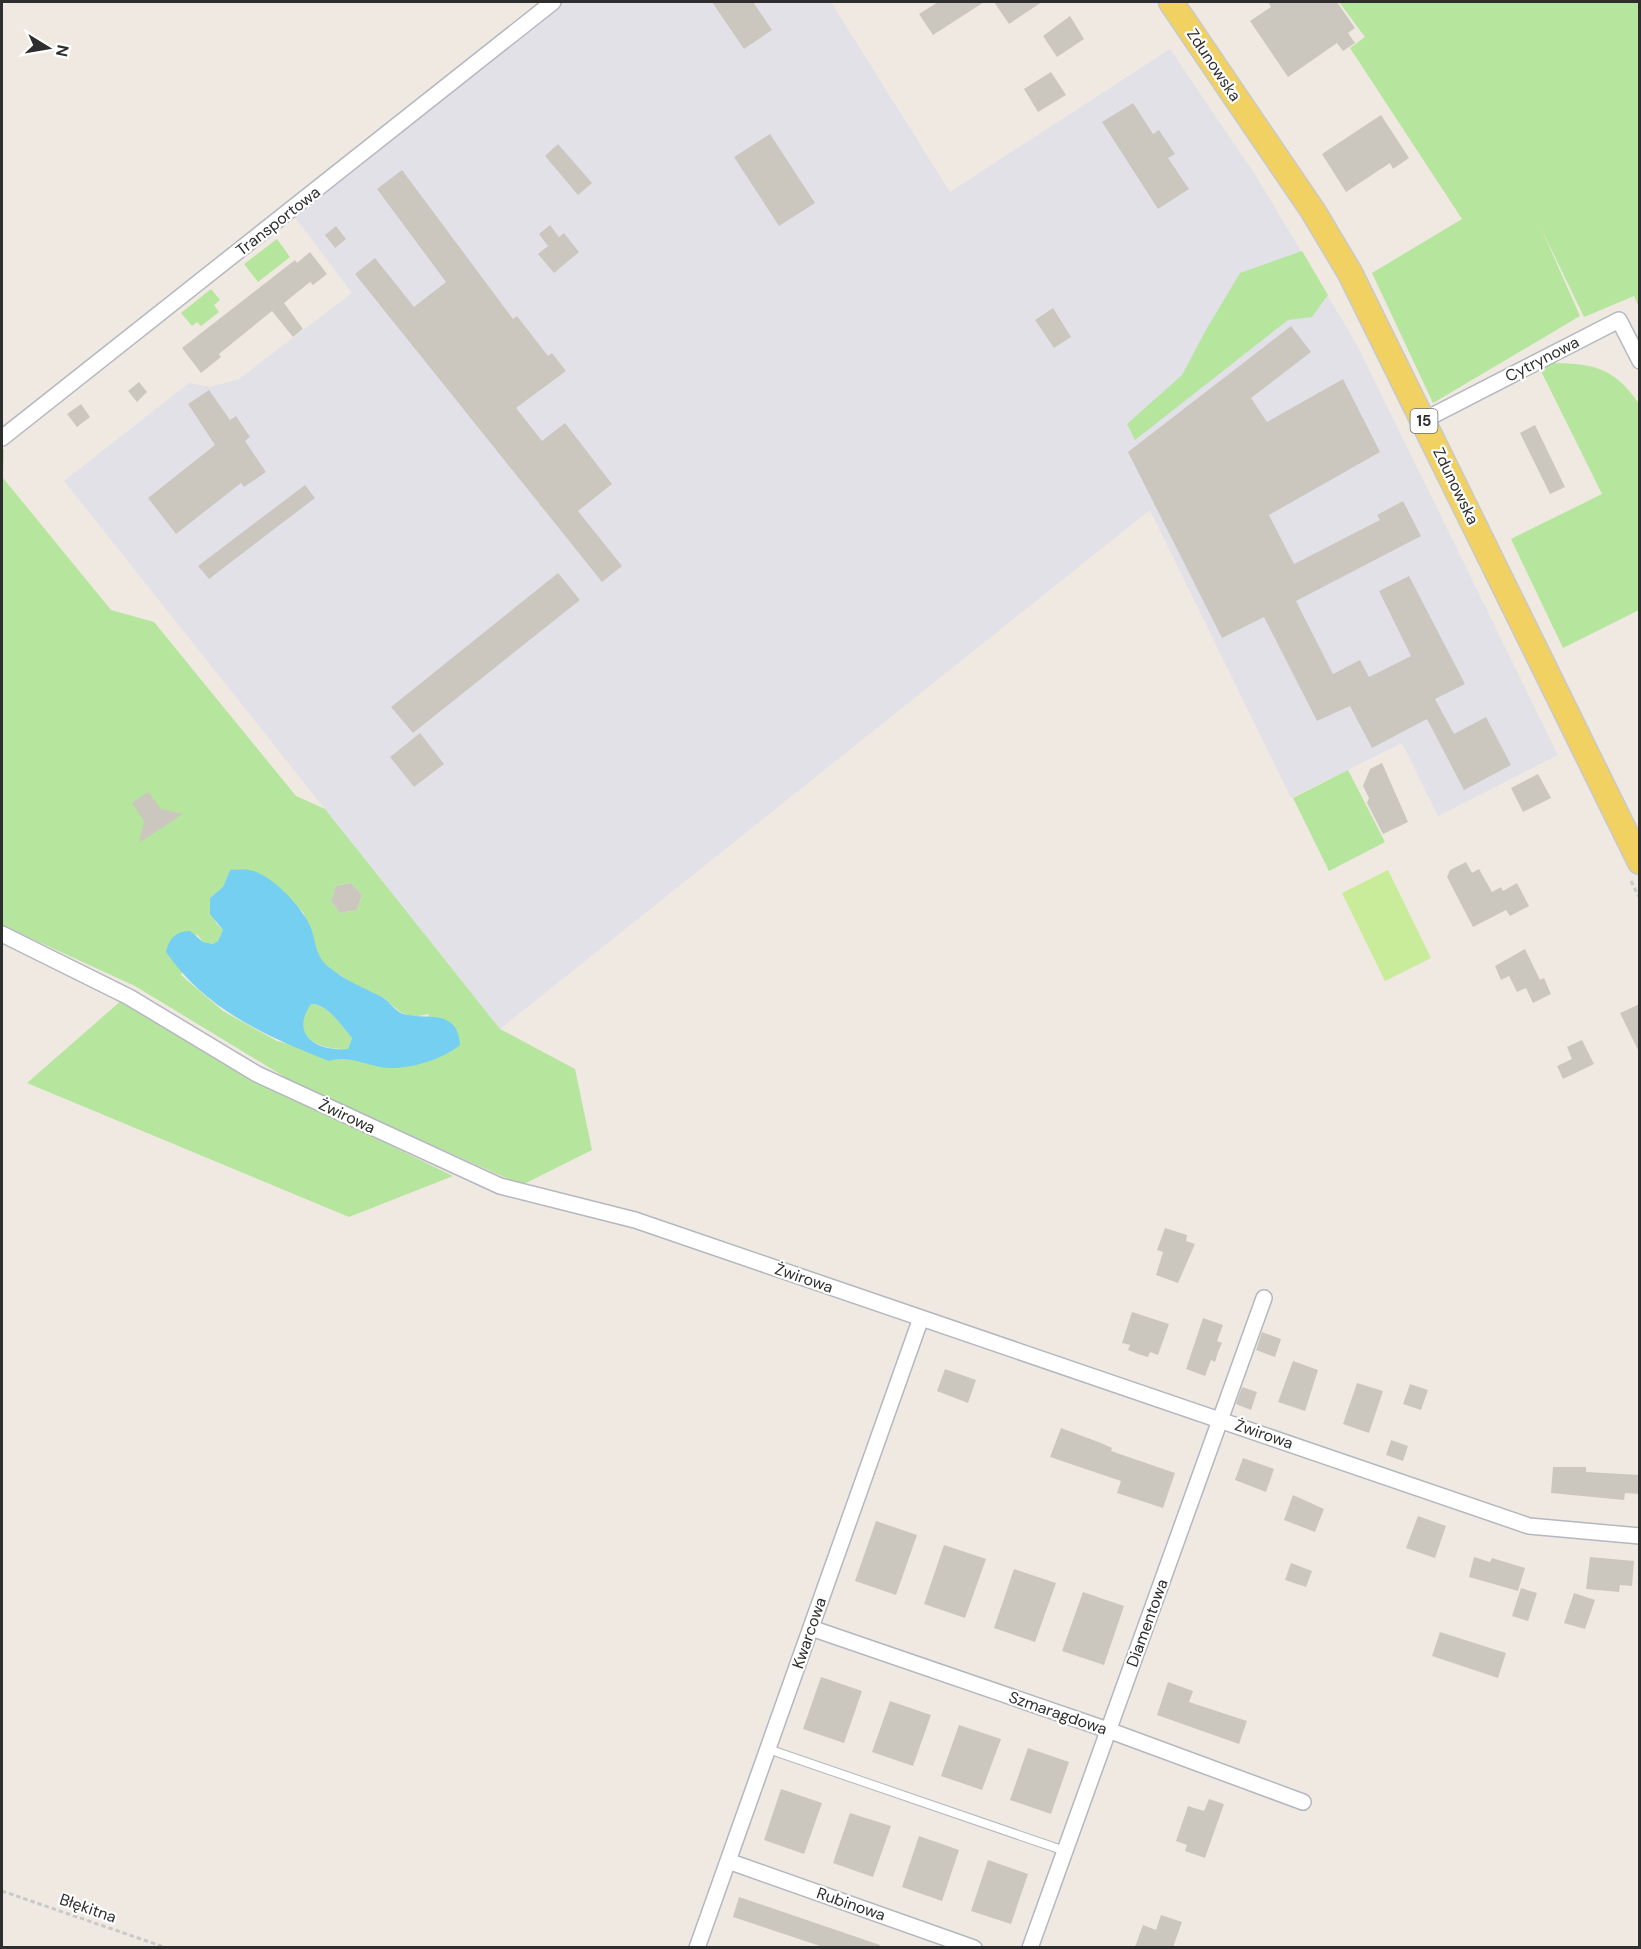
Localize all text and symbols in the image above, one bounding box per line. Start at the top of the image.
north arrow [18,18,78,78]
street label: Zdunowska [1182,25,1246,105]
text: N [51,43,74,58]
street label: Transportowa [232,182,324,260]
street label: Cytrynowa [1501,331,1583,387]
road number: 15 [1410,409,1438,433]
street label: Zdunowska [1428,444,1484,528]
street label: Żwirowa [315,1094,379,1138]
street label: Żwirowa [772,1258,836,1298]
street label: Żwirowa [1232,1414,1296,1454]
street label: Diamentowa [1121,1576,1173,1670]
street label: Kwarcowa [787,1595,831,1671]
street label: Szmaragdowa [1006,1686,1110,1740]
street label: Rubinowa [814,1882,888,1926]
street label: Błękitna [57,1888,119,1928]

